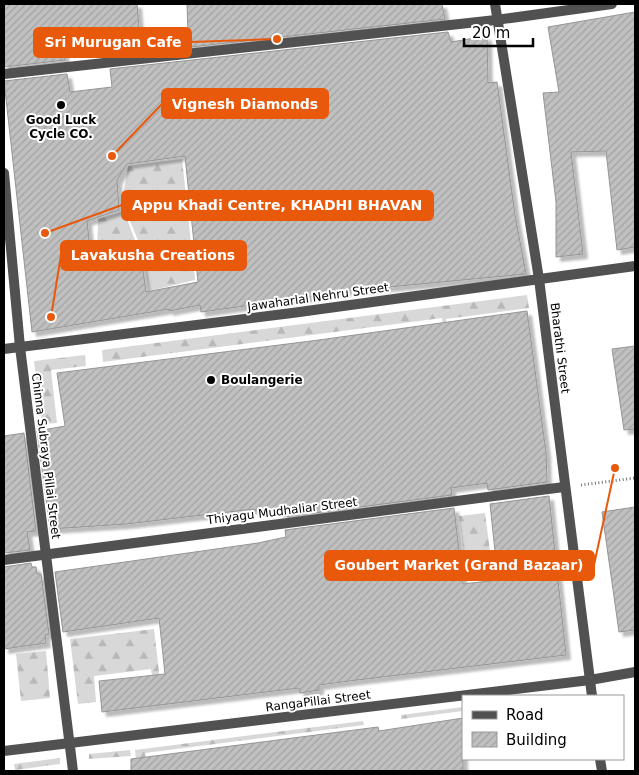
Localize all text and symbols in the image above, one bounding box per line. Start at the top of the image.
scale bar [464,15,533,47]
text: 20 m [472,24,510,42]
callout: Sri Murugan Cafe [34,28,191,57]
text: Sri Murugan Cafe [44,34,182,50]
callout: Vignesh Diamonds [162,89,328,118]
text: Vignesh Diamonds [172,96,318,112]
marker: Good Luck Cycle CO. [55,99,67,111]
place label: Good Luck Cycle CO. [26,113,97,141]
callout: Appu Khadi Centre, KHADHI BHAVAN [122,191,433,220]
text: Appu Khadi Centre, KHADHI BHAVAN [132,197,422,213]
callout: Lavakusha Creations [61,241,246,270]
text: Lavakusha Creations [71,247,235,263]
street label: Jawaharlal Nehru Street [245,280,390,314]
street label: Bharathi Street [547,302,573,395]
street label: Chinna Subraya Pillai Street [29,372,63,540]
place label: Boulangerie [221,373,303,387]
marker: Boulangerie [205,374,217,386]
street label: Thiyagu Mudhaliar Street [205,495,358,527]
callout: Goubert Market (Grand Bazaar) [325,551,594,580]
text: Goubert Market (Grand Bazaar) [335,557,583,573]
street label: RangaPillai Street [265,688,372,714]
legend [462,695,624,760]
text: Road [506,706,544,724]
text: Building [506,731,567,749]

